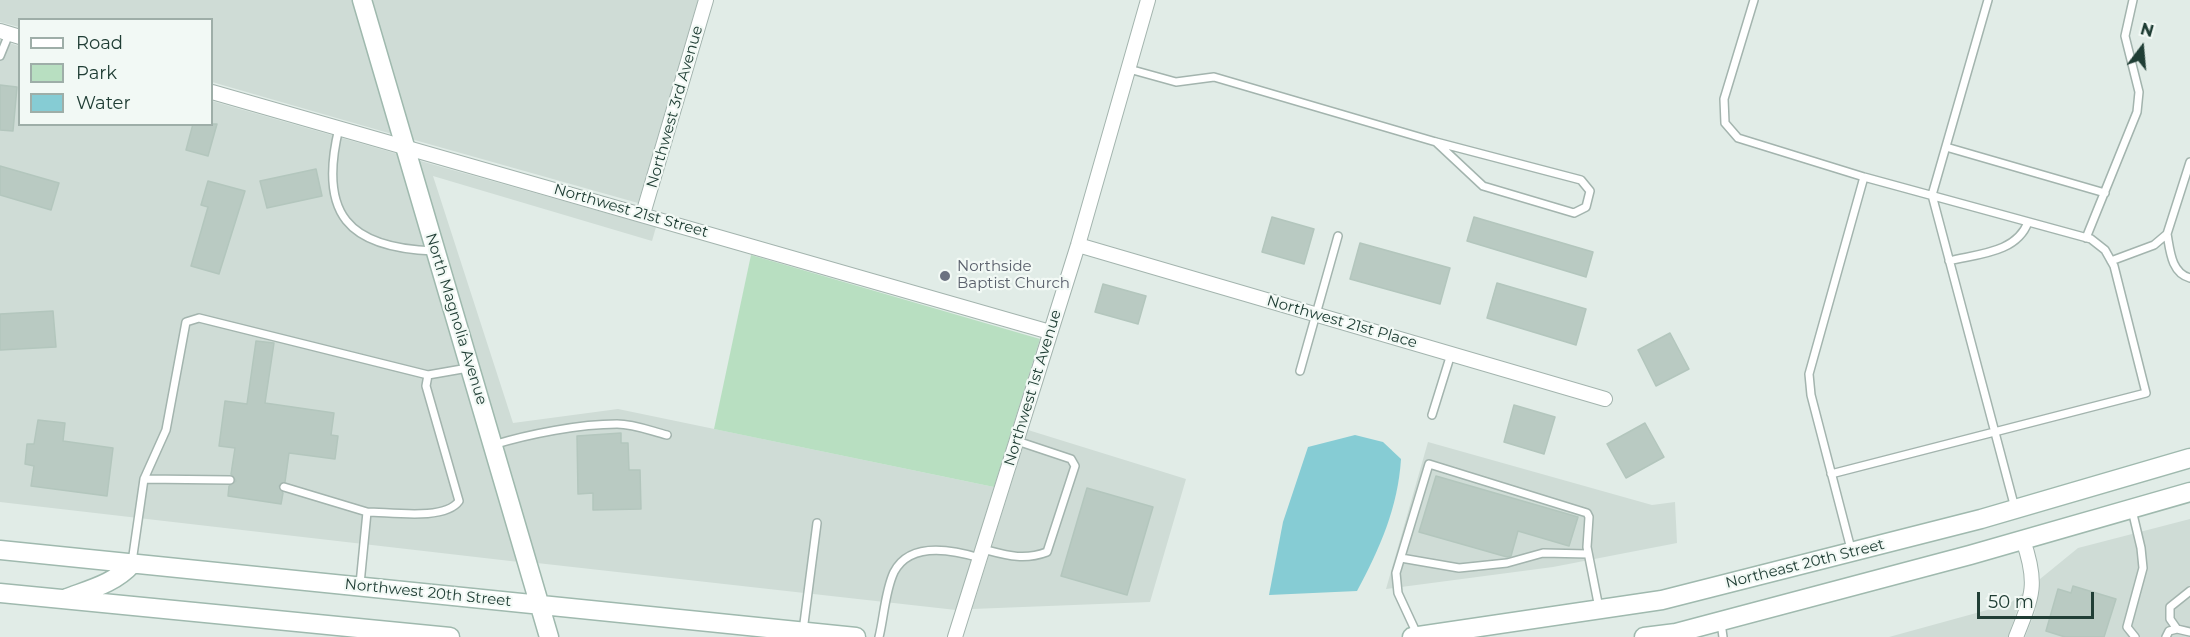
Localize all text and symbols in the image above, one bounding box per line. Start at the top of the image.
legend [18,18,213,126]
north arrow [2112,18,2172,78]
text: N [2138,19,2156,41]
street label: Northwest 3rd Avenue [643,24,707,190]
text: Road [76,32,123,54]
text: Park [76,62,117,84]
text: Water [76,92,131,114]
street label: Northwest 21st Street [552,180,710,242]
street label: North Magnolia Avenue [421,231,491,407]
place label: Northside Baptist Church [957,258,1070,293]
marker: Northside Baptist Church [938,269,952,283]
street label: Northwest 21st Place [1265,292,1419,352]
street label: Northwest 1st Avenue [1001,308,1065,468]
street label: Northeast 20th Street [1724,536,1886,592]
street label: Northwest 20th Street [344,575,512,611]
scale bar [1980,580,2097,618]
text: 50 m [1988,591,2034,613]

